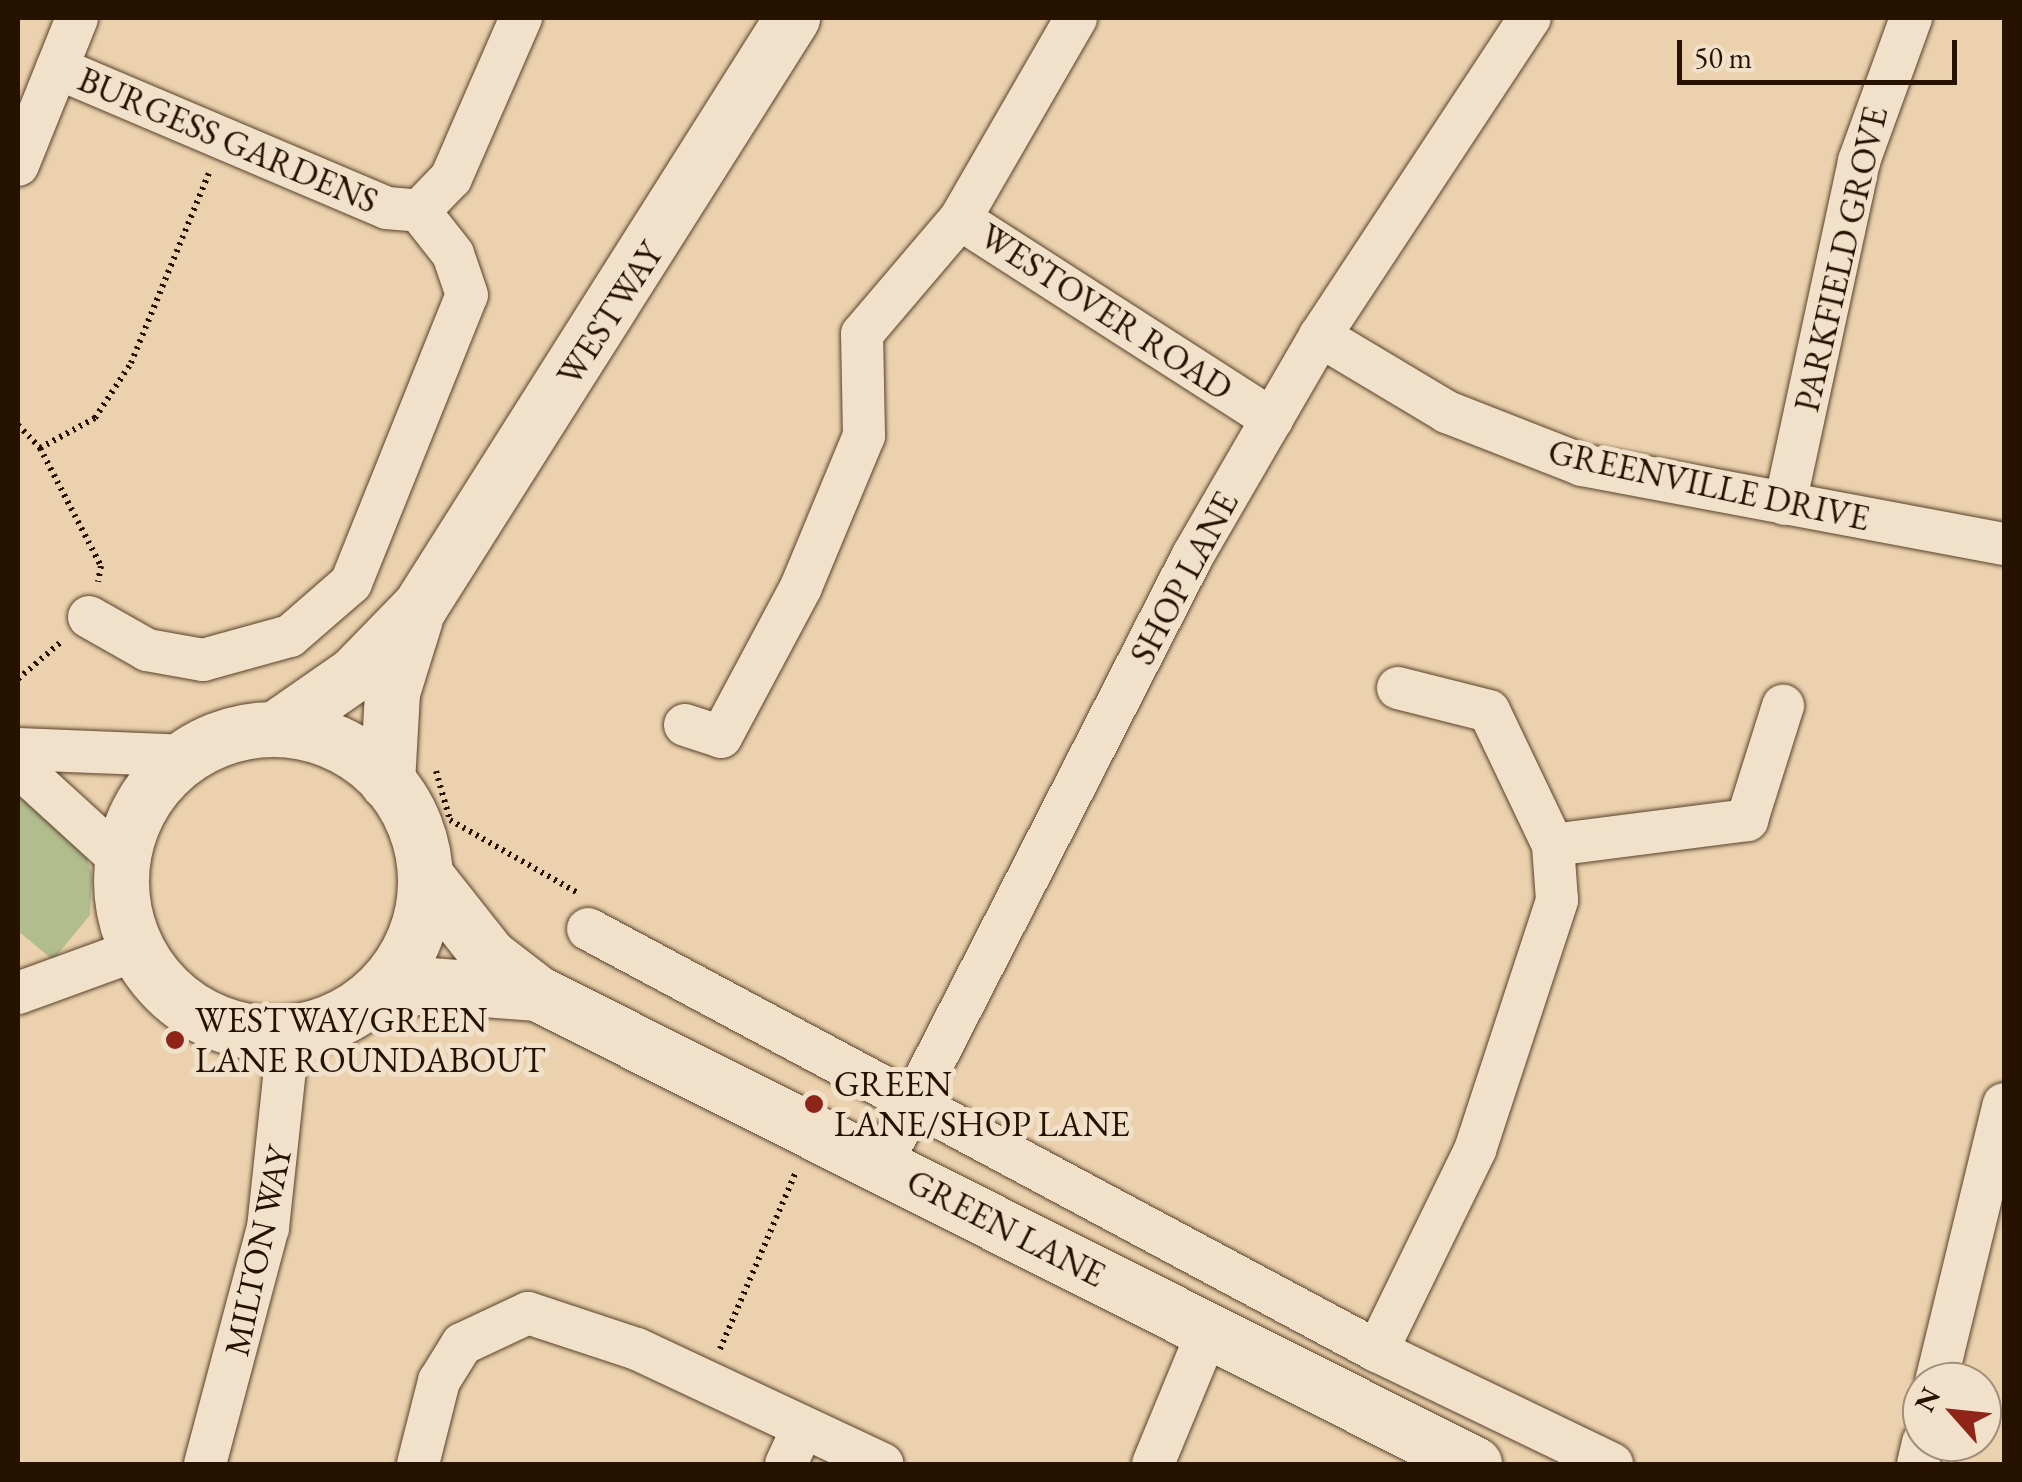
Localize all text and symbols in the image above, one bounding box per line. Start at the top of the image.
scale bar [1682,20,1962,82]
text: 50 m [1694,38,1752,77]
street label: BURGESS GARDENS [72,58,384,222]
street label: PARKFIELD GROVE [1785,102,1897,416]
street label: WESTOVER ROAD [972,215,1240,409]
street label: WESTWAY [548,235,672,393]
street label: GREENVILLE DRIVE [1545,430,1873,540]
street label: SHOP LANE [1121,484,1247,672]
place label: WESTWAY/GREEN LANE ROUNDABOUT [195,999,545,1081]
marker: WESTWAY/GREEN LANE ROUNDABOUT [164,1029,186,1051]
place label: GREEN LANE/SHOP LANE [834,1063,1130,1145]
marker: GREEN LANE/SHOP LANE [803,1093,825,1115]
street label: MILTON WAY [215,1142,301,1360]
street label: GREEN LANE [900,1160,1112,1296]
north arrow [1902,1362,2002,1462]
text: N [1906,1381,1948,1418]

